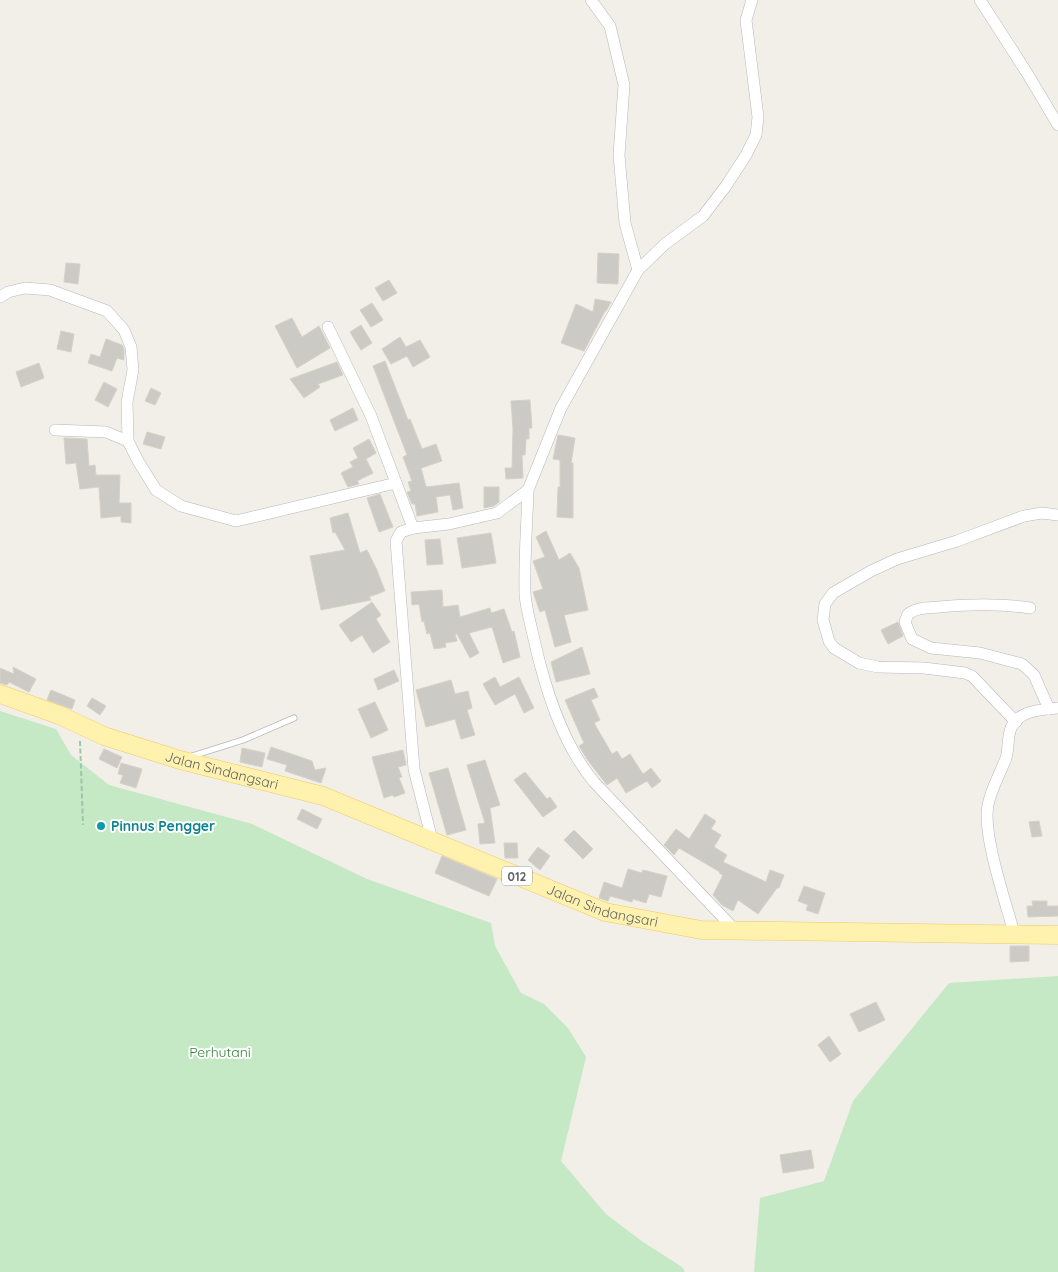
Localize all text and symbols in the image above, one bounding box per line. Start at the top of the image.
street label: Jalan Sindangsari [163,747,280,793]
place label: Pinnus Pengger [111,817,215,835]
marker: Pinnus Pengger [95,820,107,832]
road number: 012 [502,866,532,886]
street label: Jalan Sindangsari [544,880,660,931]
park label: Perhutani [189,1043,251,1061]

